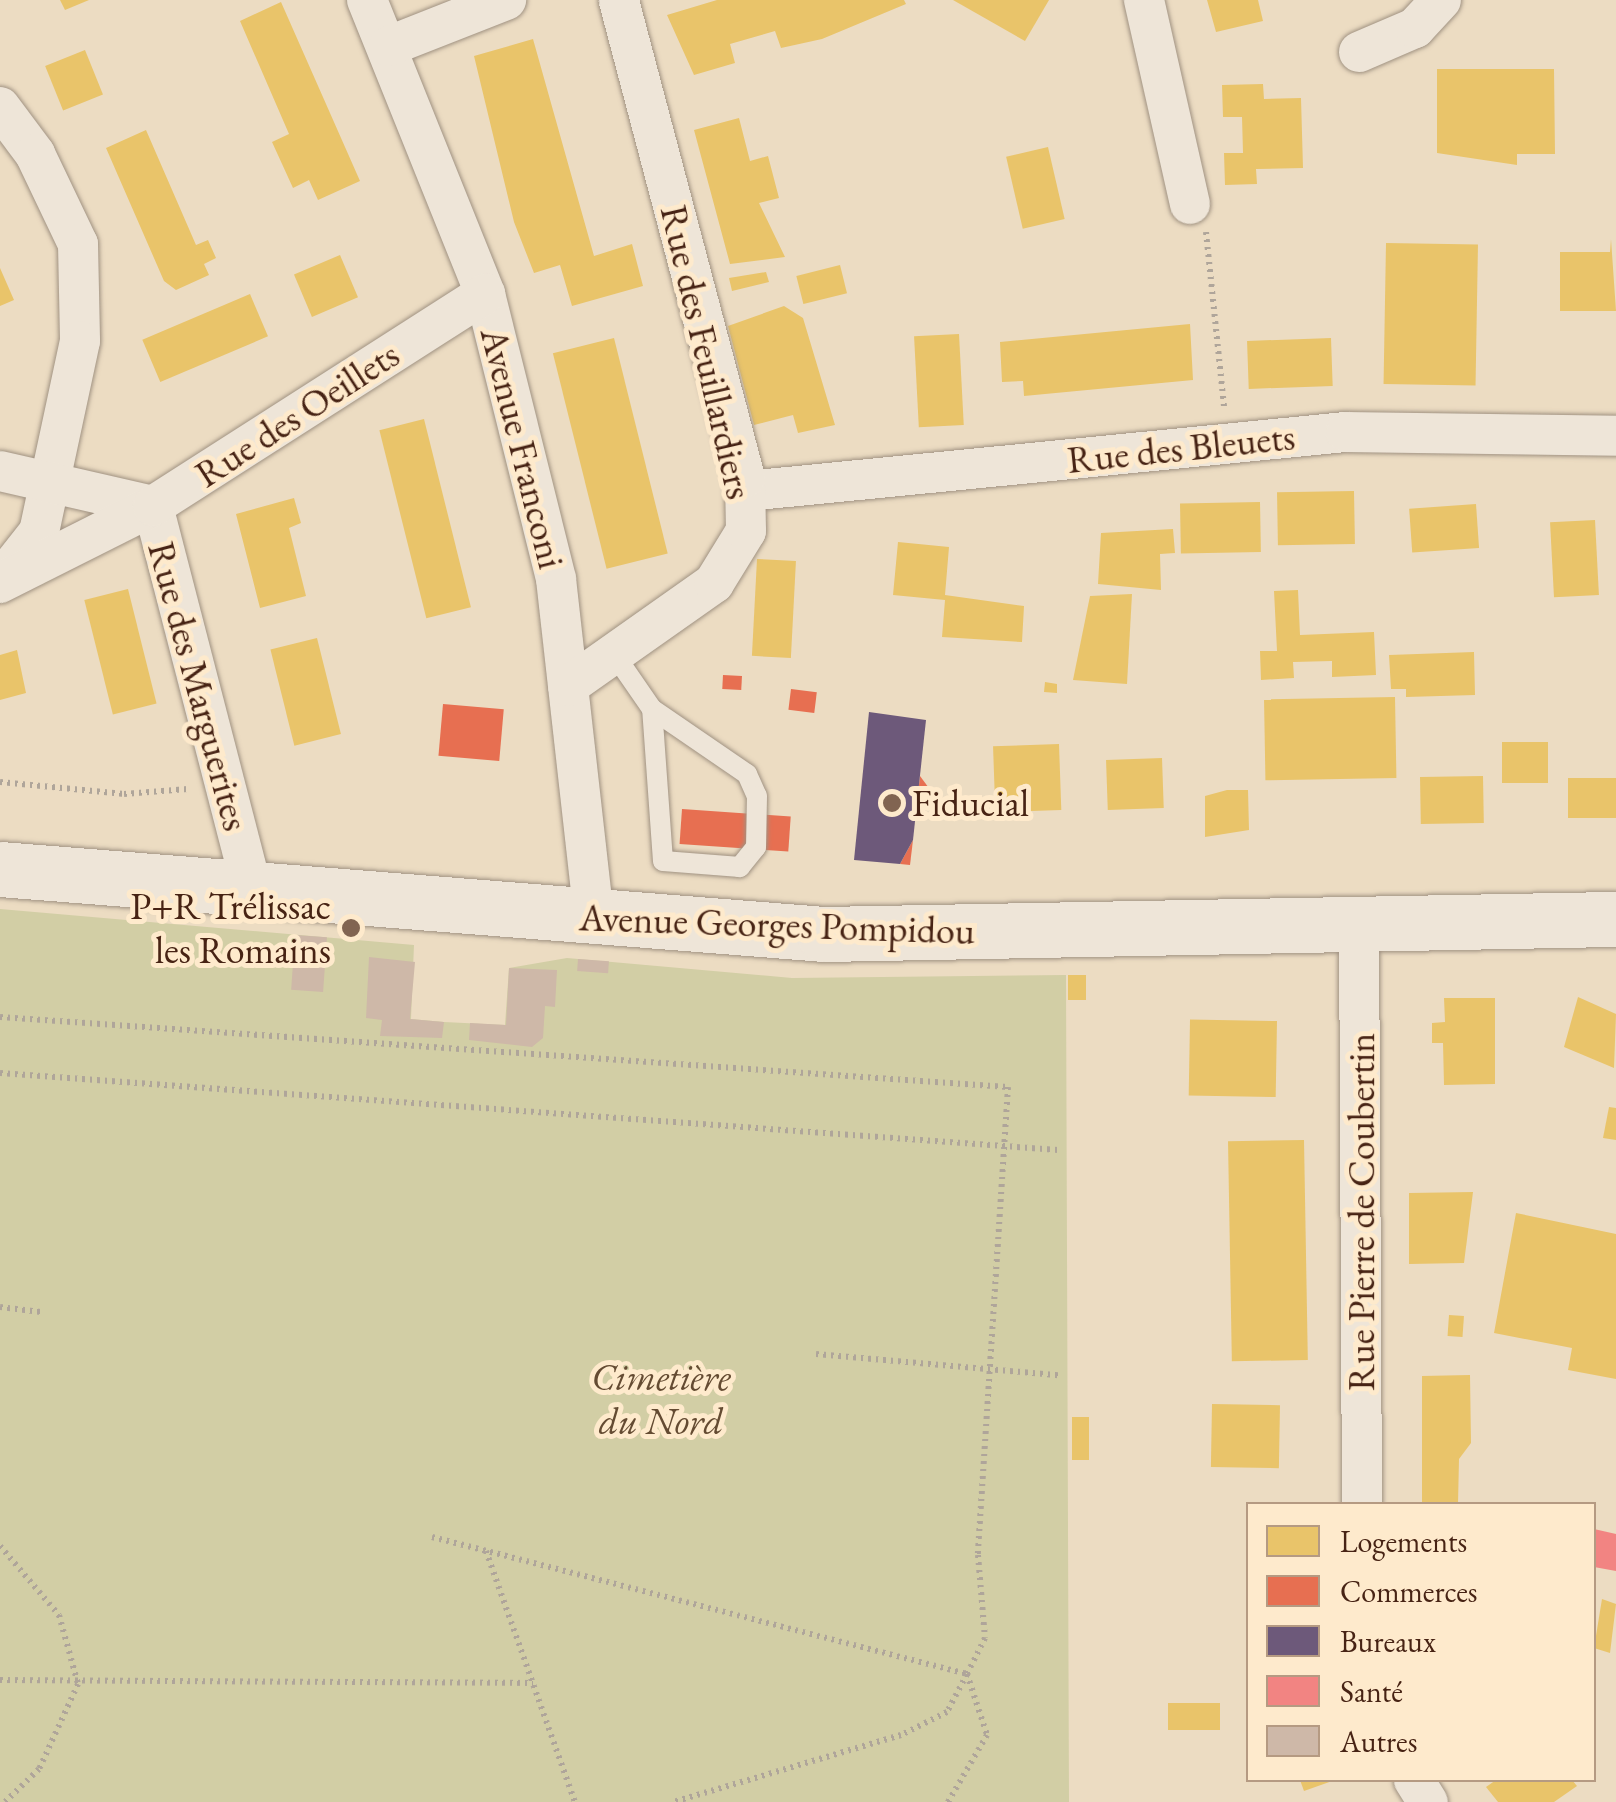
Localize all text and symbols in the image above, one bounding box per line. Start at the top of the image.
street label: Rue des Feuillardiers [651,201,763,503]
street label: Avenue Franconi [471,323,575,573]
street label: Rue des Oeillets [187,331,407,497]
street label: Rue des Bleuets [1065,413,1297,483]
street label: Rue des Marguerites [139,537,259,835]
place label: Fiducial [912,780,1029,826]
marker: Fiducial [881,792,903,814]
place label: P+R Trélissac les Romains [130,883,331,972]
street label: Avenue Georges Pompidou [578,894,976,954]
marker: P+R Trélissac les Romains [340,917,362,939]
street label: Rue Pierre de Coubertin [1338,1033,1384,1391]
park label: Cimetière du Nord [591,1354,731,1444]
legend [1246,1502,1596,1782]
text: Logements [1340,1522,1467,1561]
text: Commerces [1340,1572,1478,1611]
text: Bureaux [1340,1622,1436,1661]
text: Santé [1340,1672,1403,1711]
text: Autres [1340,1722,1417,1761]

